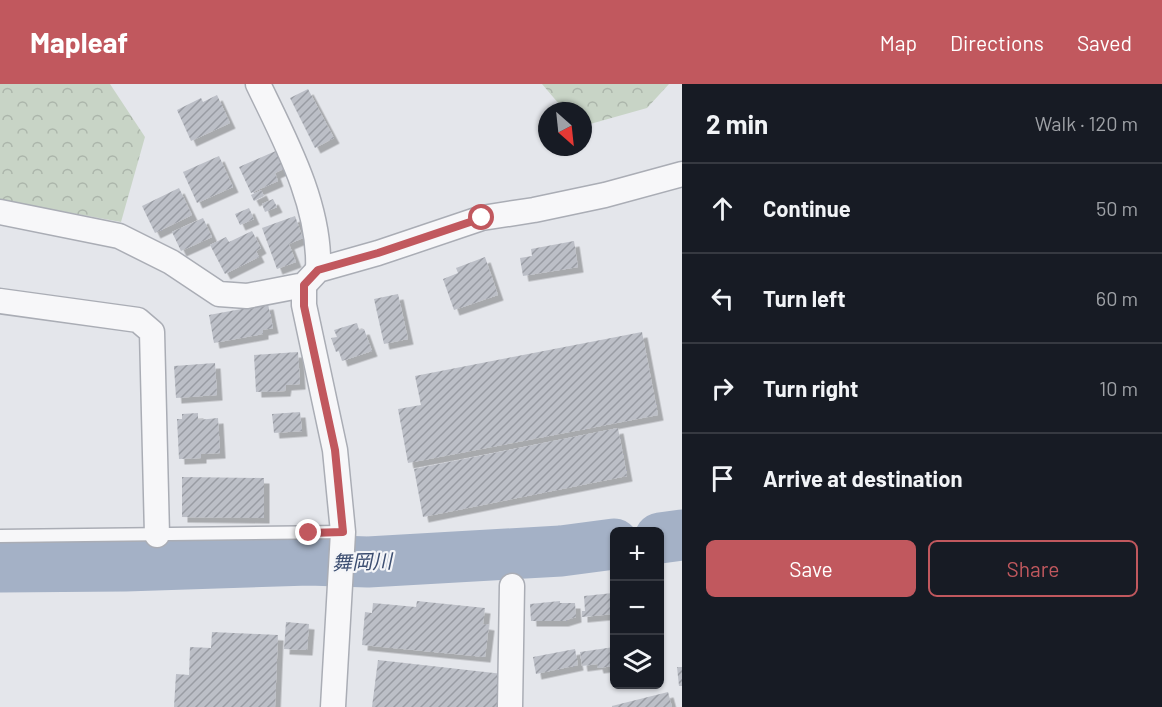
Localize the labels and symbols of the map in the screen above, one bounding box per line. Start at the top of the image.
north arrow [538,102,592,156]
route start [468,204,494,230]
route end [295,519,321,545]
water label: 舞岡川 [332,548,394,574]

